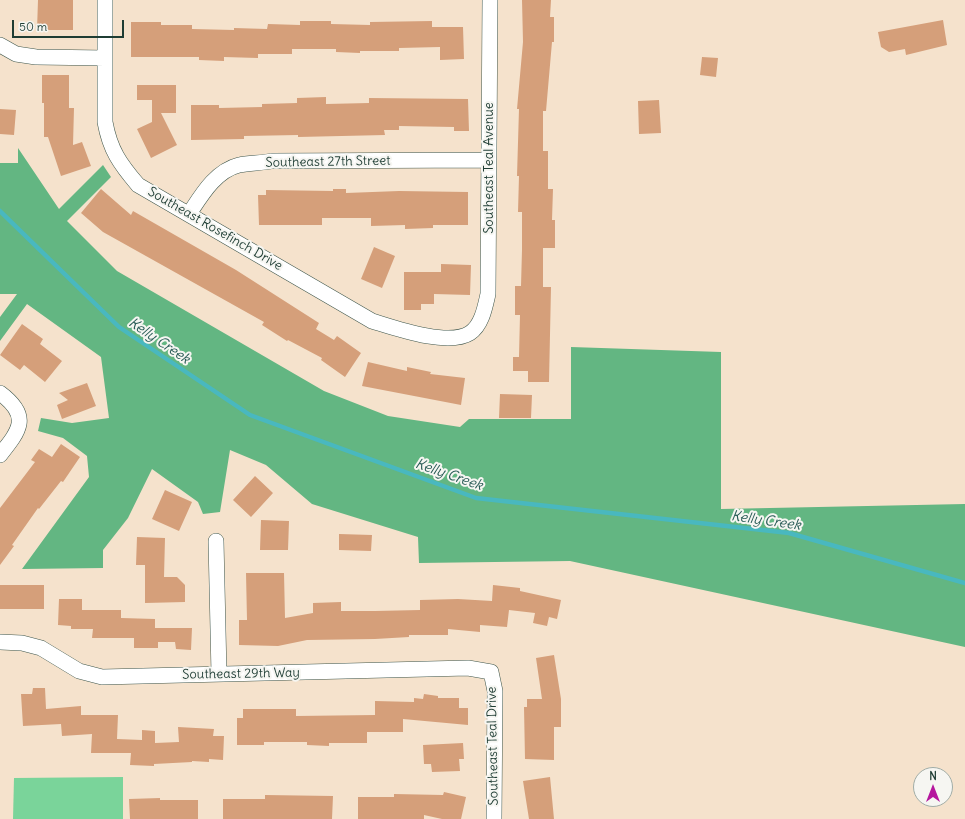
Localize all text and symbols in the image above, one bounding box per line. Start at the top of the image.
scale bar [14,12,126,38]
text: 50 m [19,19,47,34]
street label: Southeast Teal Avenue [481,102,497,234]
street label: Southeast 27th Street [265,153,391,171]
street label: Southeast Rosefinch Drive [145,184,285,274]
water label: Kelly Creek [125,314,193,368]
water label: Kelly Creek [413,456,485,494]
water label: Kelly Creek [730,508,802,534]
street label: Southeast 29th Way [182,665,300,683]
street label: Southeast Teal Drive [484,686,502,806]
north arrow [913,767,953,807]
text: N [929,769,937,783]

